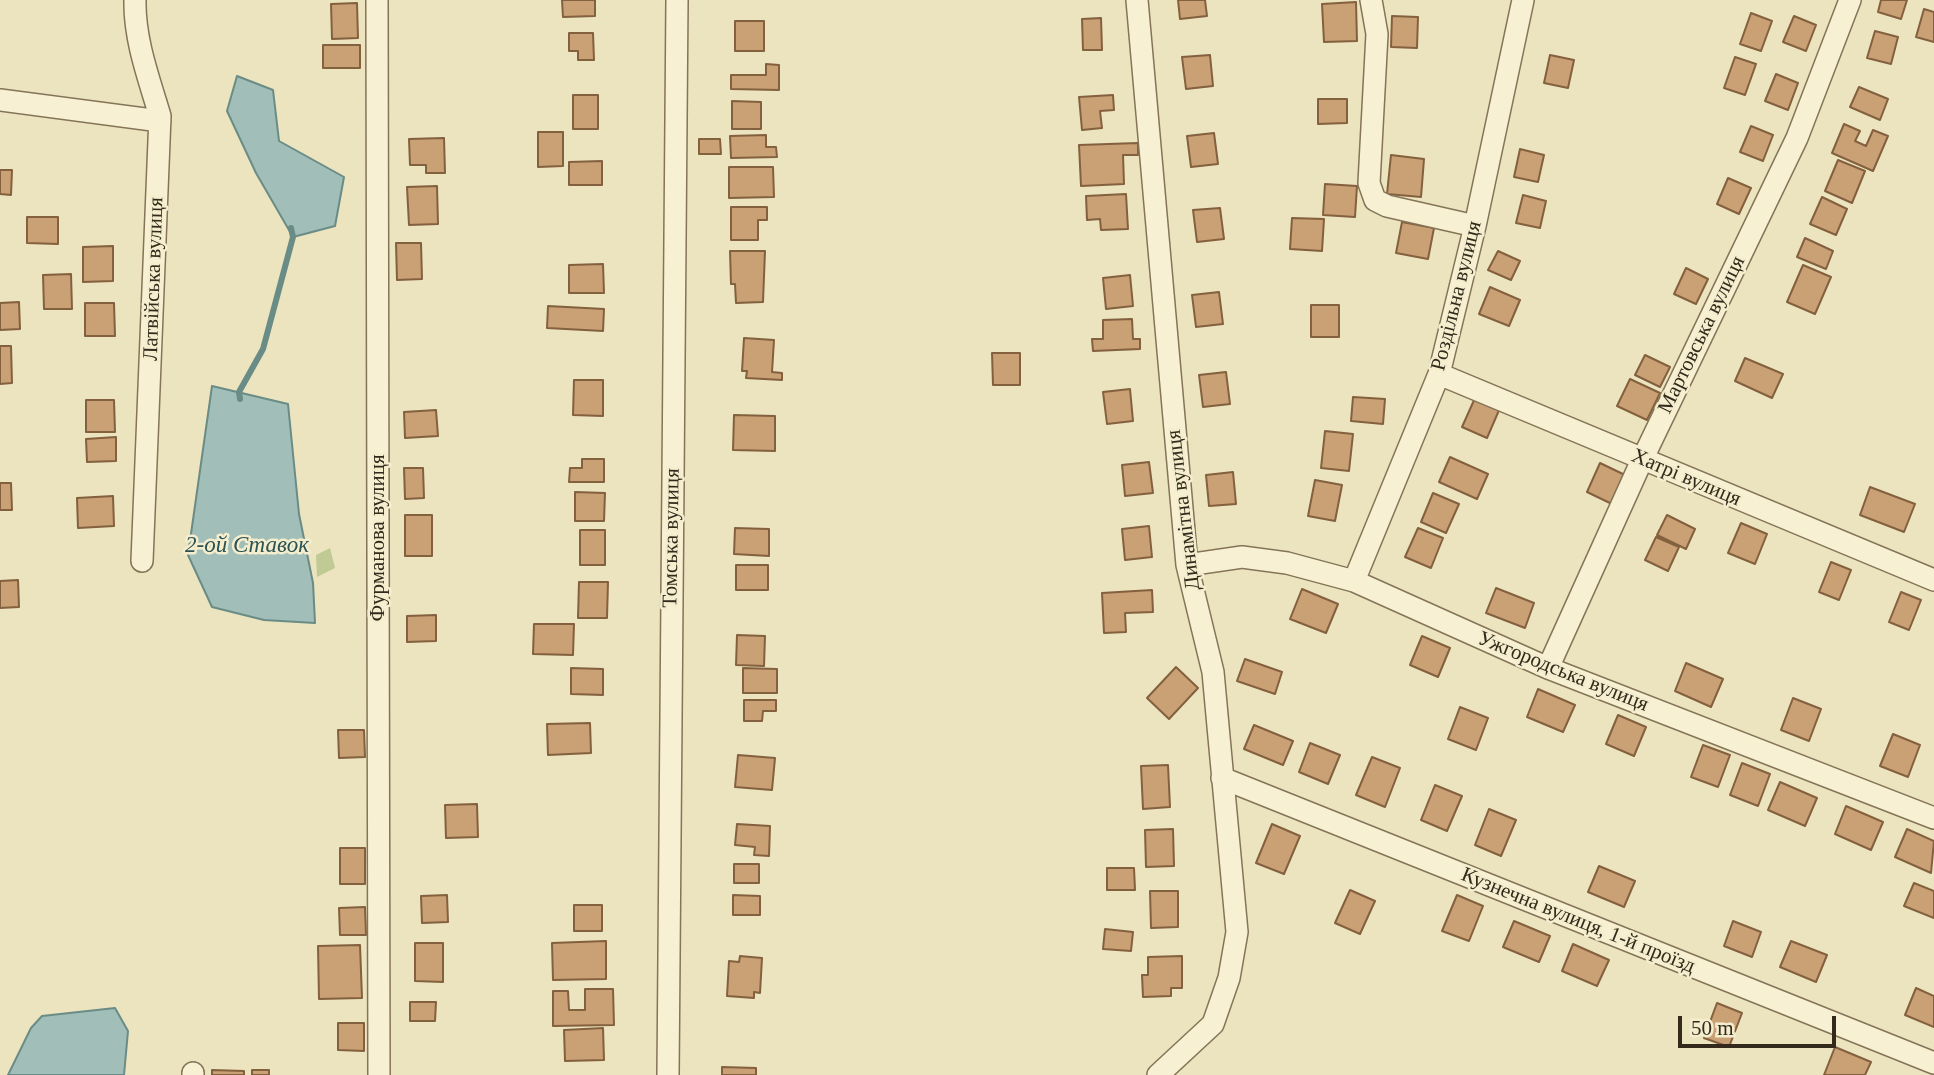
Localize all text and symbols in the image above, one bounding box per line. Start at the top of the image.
street label: Латвiйська вулиця [139,197,169,361]
street label: Роздільна вулиця [1426,219,1488,373]
street label: Мартовська вулиця [1653,252,1751,418]
street label: Динамітна вулиця [1162,428,1206,592]
street label: Хатрі вулиця [1628,444,1744,512]
street label: Фурманова вулиця [365,454,391,622]
street label: Томська вулиця [658,468,686,608]
water label: 2-ой Ставок [185,532,309,560]
street label: Ужгородська вулиця [1474,626,1652,718]
street label: Кузнечна вулиця, 1-й проїзд [1457,862,1699,980]
scale bar [1682,1002,1840,1046]
text: 50 m [1691,1016,1734,1040]

